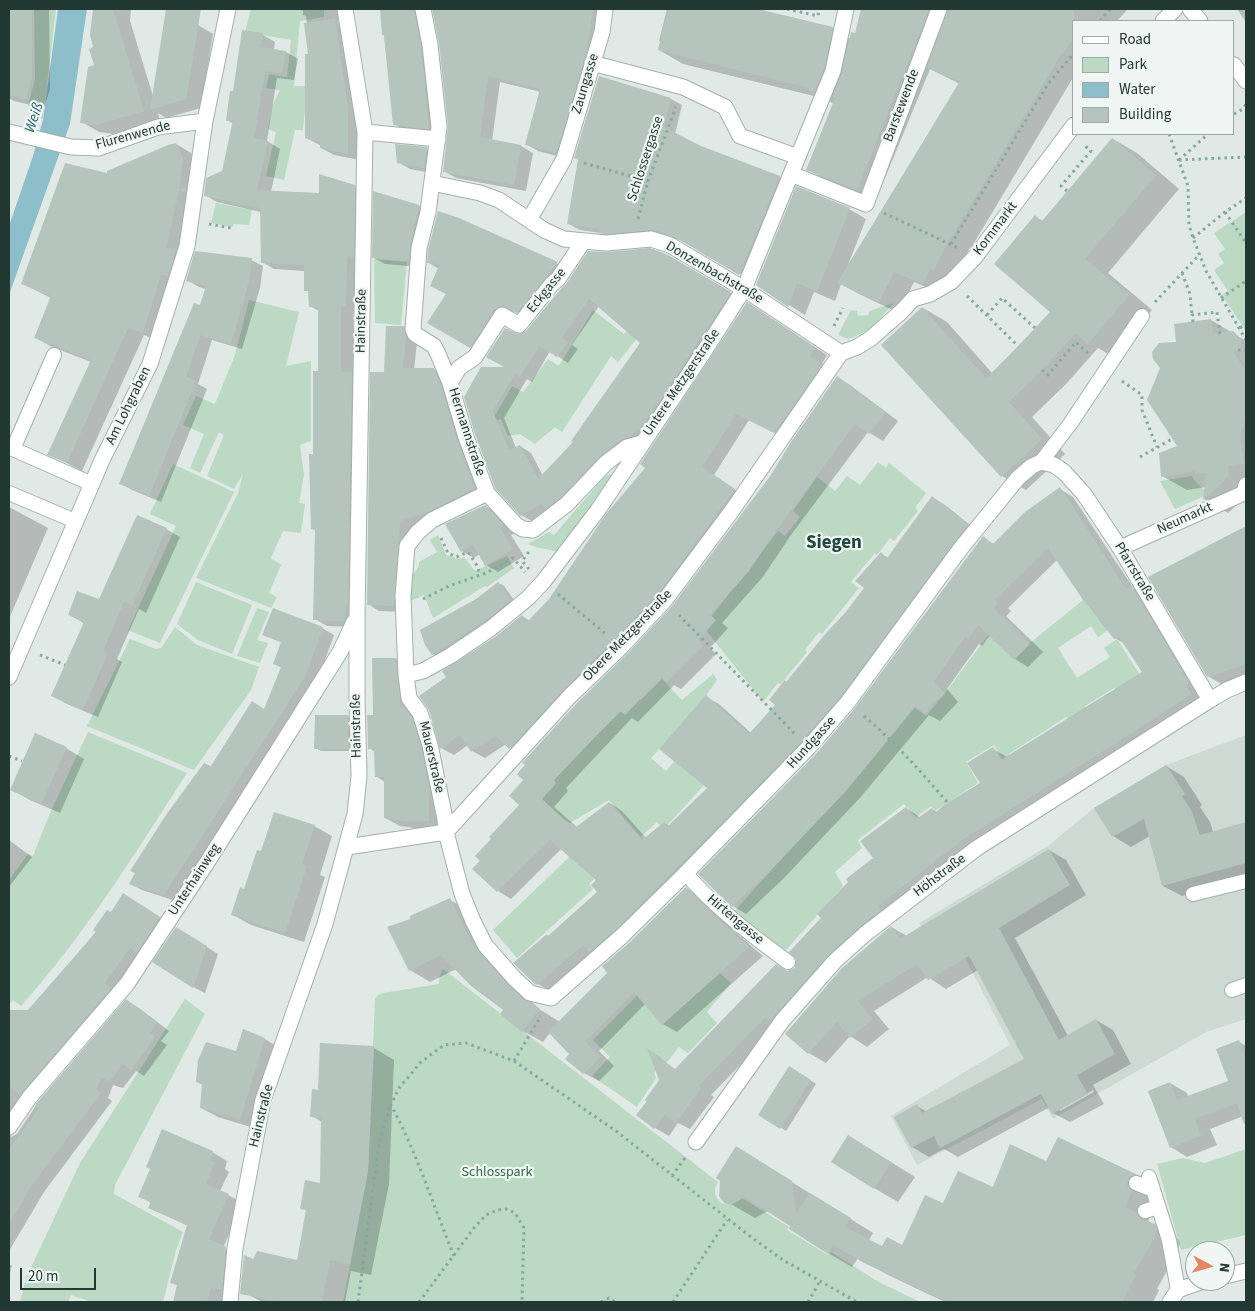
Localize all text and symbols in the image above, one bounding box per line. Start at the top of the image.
legend [1072,20,1235,135]
text: Road [1119,29,1151,50]
street label: Zaungasse [569,52,603,116]
text: Park [1119,54,1147,75]
street label: Barstewende [880,67,924,145]
text: Water [1119,79,1155,100]
water label: Weiß [22,101,48,135]
text: Building [1119,104,1171,125]
street label: Schlossergasse [624,114,668,204]
street label: Flurenwende [94,118,172,154]
street label: Kornmarkt [970,199,1022,259]
street label: Donzenbachstraße [662,238,766,308]
street label: Eckgasse [524,265,570,317]
street label: Hainstraße [353,289,371,353]
street label: Untere Metzgerstraße [640,326,724,440]
street label: Am Lohgraben [103,364,155,448]
street label: Hermannstraße [444,386,488,478]
street label: Neumarkt [1155,499,1215,539]
district label: Siegen [806,533,862,555]
street label: Pfarrstraße [1110,540,1158,604]
street label: Obere Metzgerstraße [580,586,676,686]
street label: Hainstraße [348,694,366,758]
street label: Hundgasse [784,713,840,773]
street label: Mauerstraße [415,719,447,795]
street label: Unterhainweg [165,841,225,919]
street label: Höhstraße [910,851,970,901]
street label: Hirtengasse [703,891,767,949]
street label: Hainstraße [246,1083,278,1149]
park label: Schlosspark [462,1165,532,1181]
north arrow [1185,1241,1235,1291]
scale bar [22,1258,99,1290]
text: N [1213,1262,1234,1273]
text: 20 m [28,1266,58,1287]

